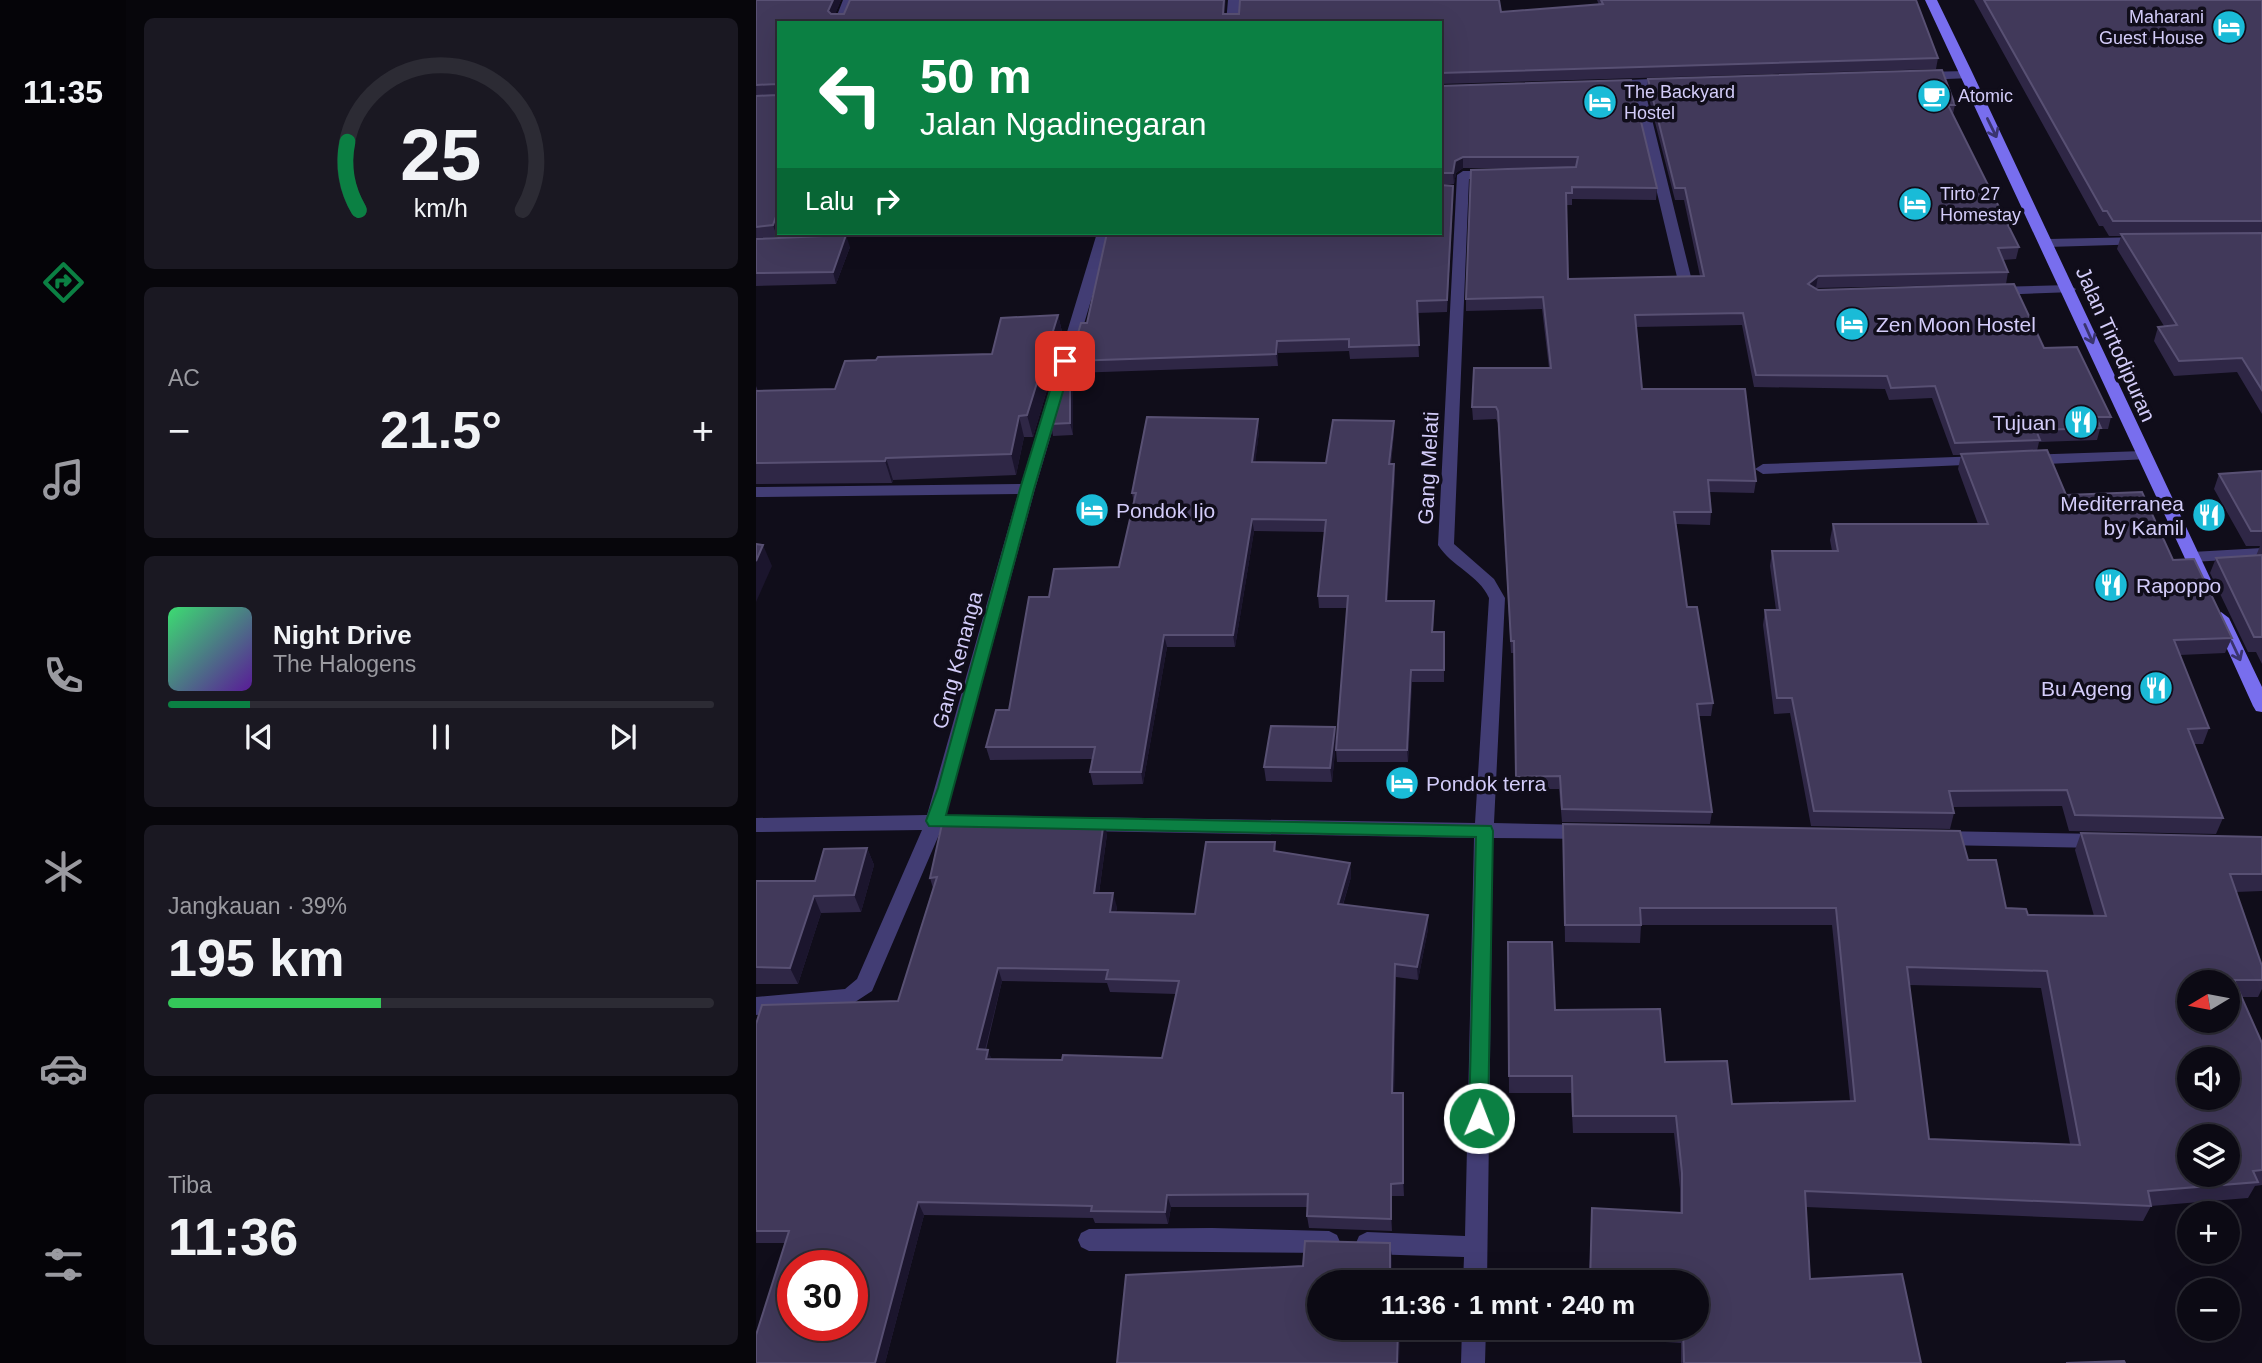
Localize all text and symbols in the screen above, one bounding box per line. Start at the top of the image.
place label: Maharani Guest House [2099,7,2204,48]
hotel icon: Maharani Guest House [2210,8,2248,46]
icon: left [805,49,896,140]
text: 50 m [920,49,1032,103]
text: 11:35 [23,74,103,110]
cafe icon: Atomic [1915,77,1953,115]
place label: The Backyard Hostel [1624,82,1735,123]
hotel icon: The Backyard Hostel [1581,83,1619,121]
place label: Atomic [1958,86,2013,106]
text: Jalan Ngadinegaran [920,106,1206,142]
text: 25 [401,114,481,195]
one-way arrow [1986,117,2000,138]
icon: right [868,182,906,220]
place label: Tirto 27 Homestay [1940,184,2021,225]
hotel icon: Tirto 27 Homestay [1896,185,1934,223]
text: Lalu [805,186,854,216]
text: km/h [414,193,468,221]
icon: directions [39,258,88,307]
street label: Jalan Tirtodipuran [2072,263,2160,425]
hotel icon: Zen Moon Hostel [1833,305,1871,343]
place label: Zen Moon Hostel [1876,313,2036,336]
one-way arrow [2083,323,2096,344]
pin [1035,331,1095,391]
icon: arrive [1046,342,1084,380]
text: AC [168,365,200,391]
text: 21.5° [380,401,502,459]
restaurant icon: Tujuan [2062,403,2100,441]
text: − [168,410,190,452]
text: + [692,410,714,452]
street label: Gang Melati [1414,411,1442,525]
place label: Tujuan [1993,411,2056,434]
icon: music [39,455,88,504]
hotel icon: Pondok Ijo [1073,491,1111,529]
place label: Mediterranea by Kamil [2060,492,2184,539]
restaurant icon: Mediterranea by Kamil [2190,496,2228,534]
place label: Pondok Ijo [1116,499,1215,522]
restaurant icon: Rapoppo [2092,566,2130,604]
place label: Rapoppo [2136,574,2221,597]
street label: Gang Kenanga [928,588,986,731]
text: Night Drive [273,620,412,650]
one-way arrow [2230,640,2243,661]
icon: phone [39,651,88,700]
text: The Halogens [273,651,416,677]
restaurant icon: Bu Ageng [2137,669,2175,707]
place label: Bu Ageng [2041,677,2132,700]
icon: previous [240,718,278,756]
icon: pause [422,718,460,756]
icon: next [604,718,642,756]
hotel icon: Pondok terra [1383,764,1421,802]
place label: Pondok terra [1426,772,1547,795]
icon: climate [39,847,88,896]
text: Jangkauan · 39% [168,893,347,919]
text: 195 km [168,929,344,987]
north arrow [2177,970,2240,1032]
map controls [2177,970,2240,1341]
icon: car [39,1044,88,1093]
button: sound [2177,1047,2240,1110]
position arrow [1442,1081,1516,1155]
button: layers [2177,1124,2240,1187]
text: Tiba [168,1172,212,1198]
button: + [2177,1201,2240,1264]
text: 11:36 [168,1208,298,1266]
icon: filters [39,1240,88,1289]
speed limit sign: 30 [777,1250,868,1341]
button: − [2177,1278,2240,1341]
text: 11:36 · 1 mnt · 240 m [1381,1290,1635,1320]

